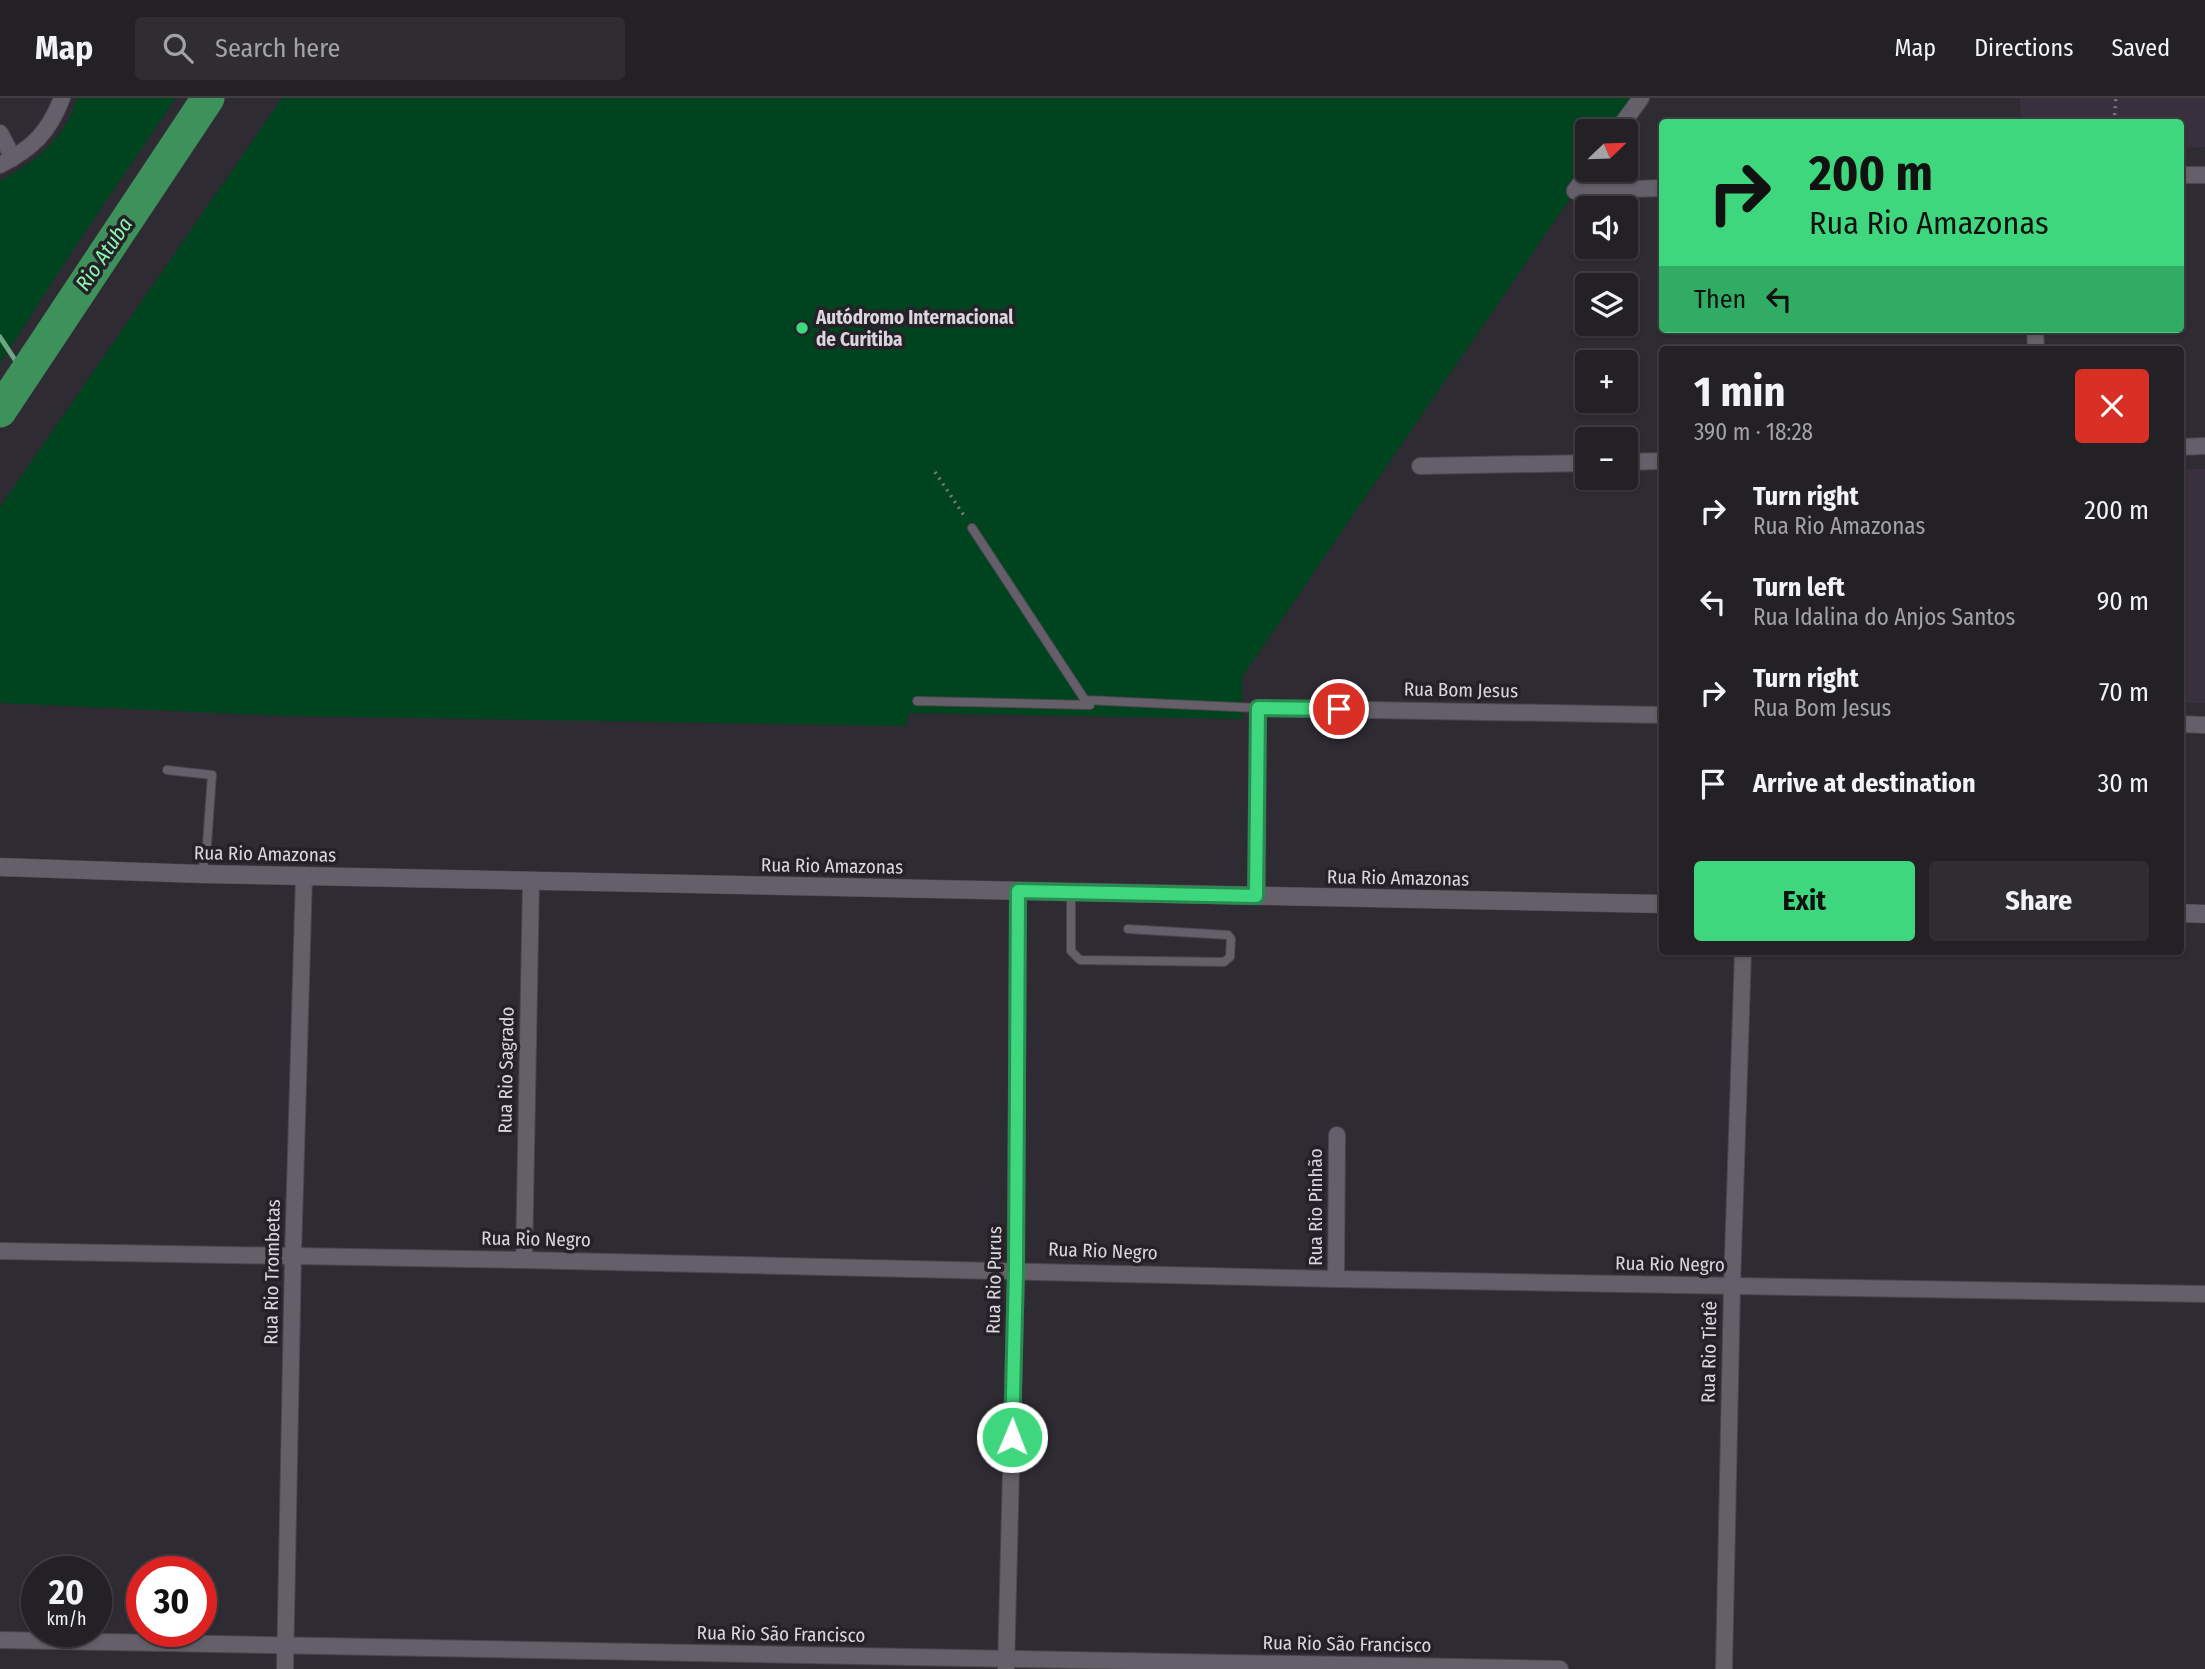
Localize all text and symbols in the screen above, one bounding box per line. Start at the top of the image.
search box [135,17,625,80]
text: Map [35,28,93,68]
icon: search [159,29,197,67]
text: Search here [215,33,340,64]
text: Map [1895,34,1936,62]
text: Directions [1974,34,2073,62]
text: Saved [2111,34,2170,62]
north arrow [1575,119,1638,182]
map controls [1575,119,1638,490]
text: 200 m [1809,144,1933,203]
icon: right [1694,147,1785,238]
button: sound [1575,196,1638,259]
text: Rua Rio Amazonas [1809,204,2049,242]
water label: Rio Atuba [70,212,138,296]
button: layers [1575,273,1638,336]
icon: left [1760,280,1798,318]
text: Then [1694,284,1746,315]
place label: Autódromo Internacional de Curitiba [815,306,1014,351]
marker: Autódromo Internacional de Curitiba [794,320,810,336]
button: + [1575,350,1638,413]
text: 1 min [1694,367,1785,417]
button: close [2075,369,2149,443]
text: 390 m · 18:28 [1694,418,1813,446]
button: − [1575,427,1638,490]
text: Turn right [1753,481,1859,512]
icon: right [1694,492,1732,530]
text: 200 m [2084,495,2149,526]
text: Rua Rio Amazonas [1753,512,1925,540]
text: Turn left [1753,572,1845,603]
icon: left [1694,583,1732,621]
text: 90 m [2097,586,2149,617]
text: Rua Idalina do Anjos Santos [1753,603,2015,631]
text: Turn right [1753,663,1859,694]
icon: right [1694,674,1732,712]
text: 70 m [2099,677,2149,708]
street label: Rua Bom Jesus [1404,678,1518,702]
pin [1309,679,1369,739]
icon: arrive [1320,690,1358,728]
text: Rua Bom Jesus [1753,694,1891,722]
icon: arrive [1694,765,1732,803]
text: Arrive at destination [1753,768,1976,799]
text: 30 m [2098,768,2149,799]
street label: Rua Rio Amazonas [194,841,336,867]
street label: Rua Rio Amazonas [761,853,903,879]
button: Exit [1694,861,1915,941]
button: Share [1929,861,2149,941]
street label: Rua Rio Amazonas [1327,865,1469,891]
street label: Rua Rio Sagrado [493,1006,519,1134]
street label: Rua Rio Pinhão [1304,1148,1327,1266]
street label: Rua Rio Trombetas [259,1199,285,1345]
street label: Rua Rio Purus [982,1226,1006,1334]
street label: Rua Rio Negro [481,1227,591,1251]
street label: Rua Rio Negro [1048,1238,1158,1264]
street label: Rua Rio Negro [1615,1252,1725,1276]
street label: Rua Rio Tietê [1697,1301,1721,1403]
position arrow [975,1400,1049,1474]
speed limit sign: 30 [126,1556,217,1647]
text: 20 [49,1571,84,1613]
text: km/h [46,1608,87,1630]
street label: Rua Rio São Francisco [696,1621,866,1647]
street label: Rua Rio São Francisco [1262,1631,1432,1657]

